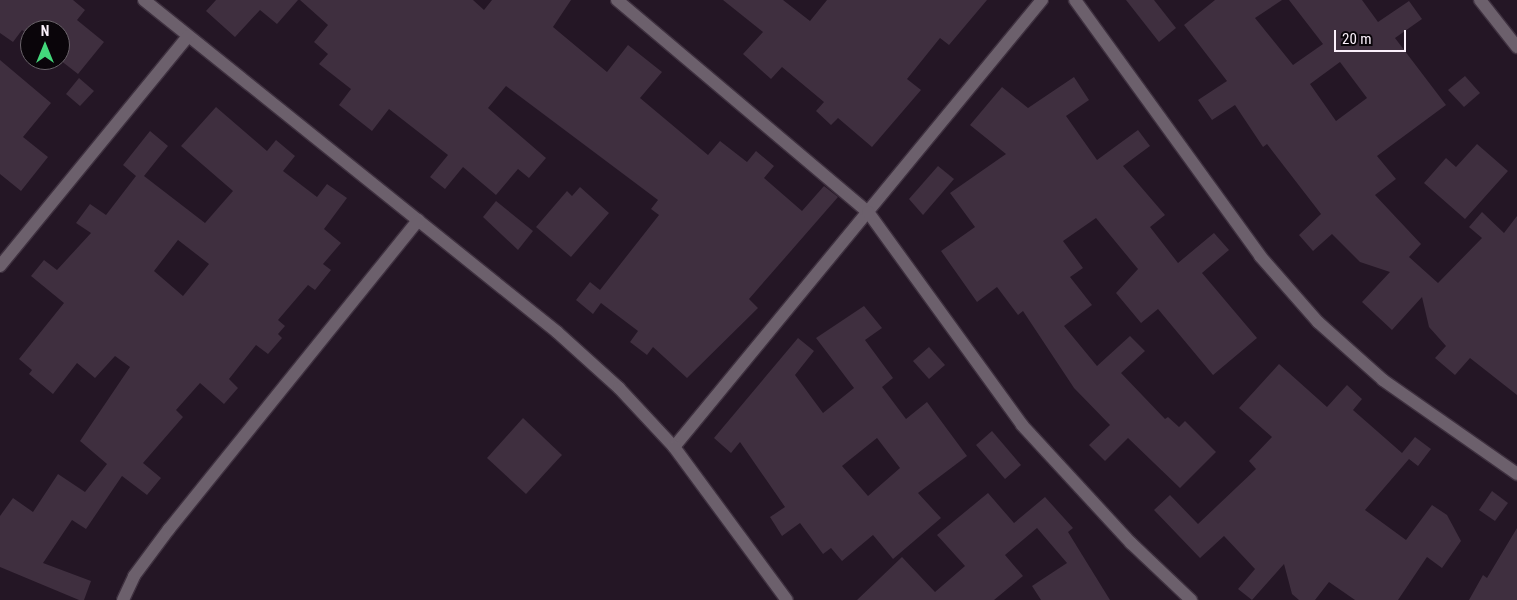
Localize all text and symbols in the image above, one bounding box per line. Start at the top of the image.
north arrow [20,20,70,70]
scale bar [1337,20,1410,52]
text: N [41,23,49,39]
text: 20 m [1342,30,1372,48]

